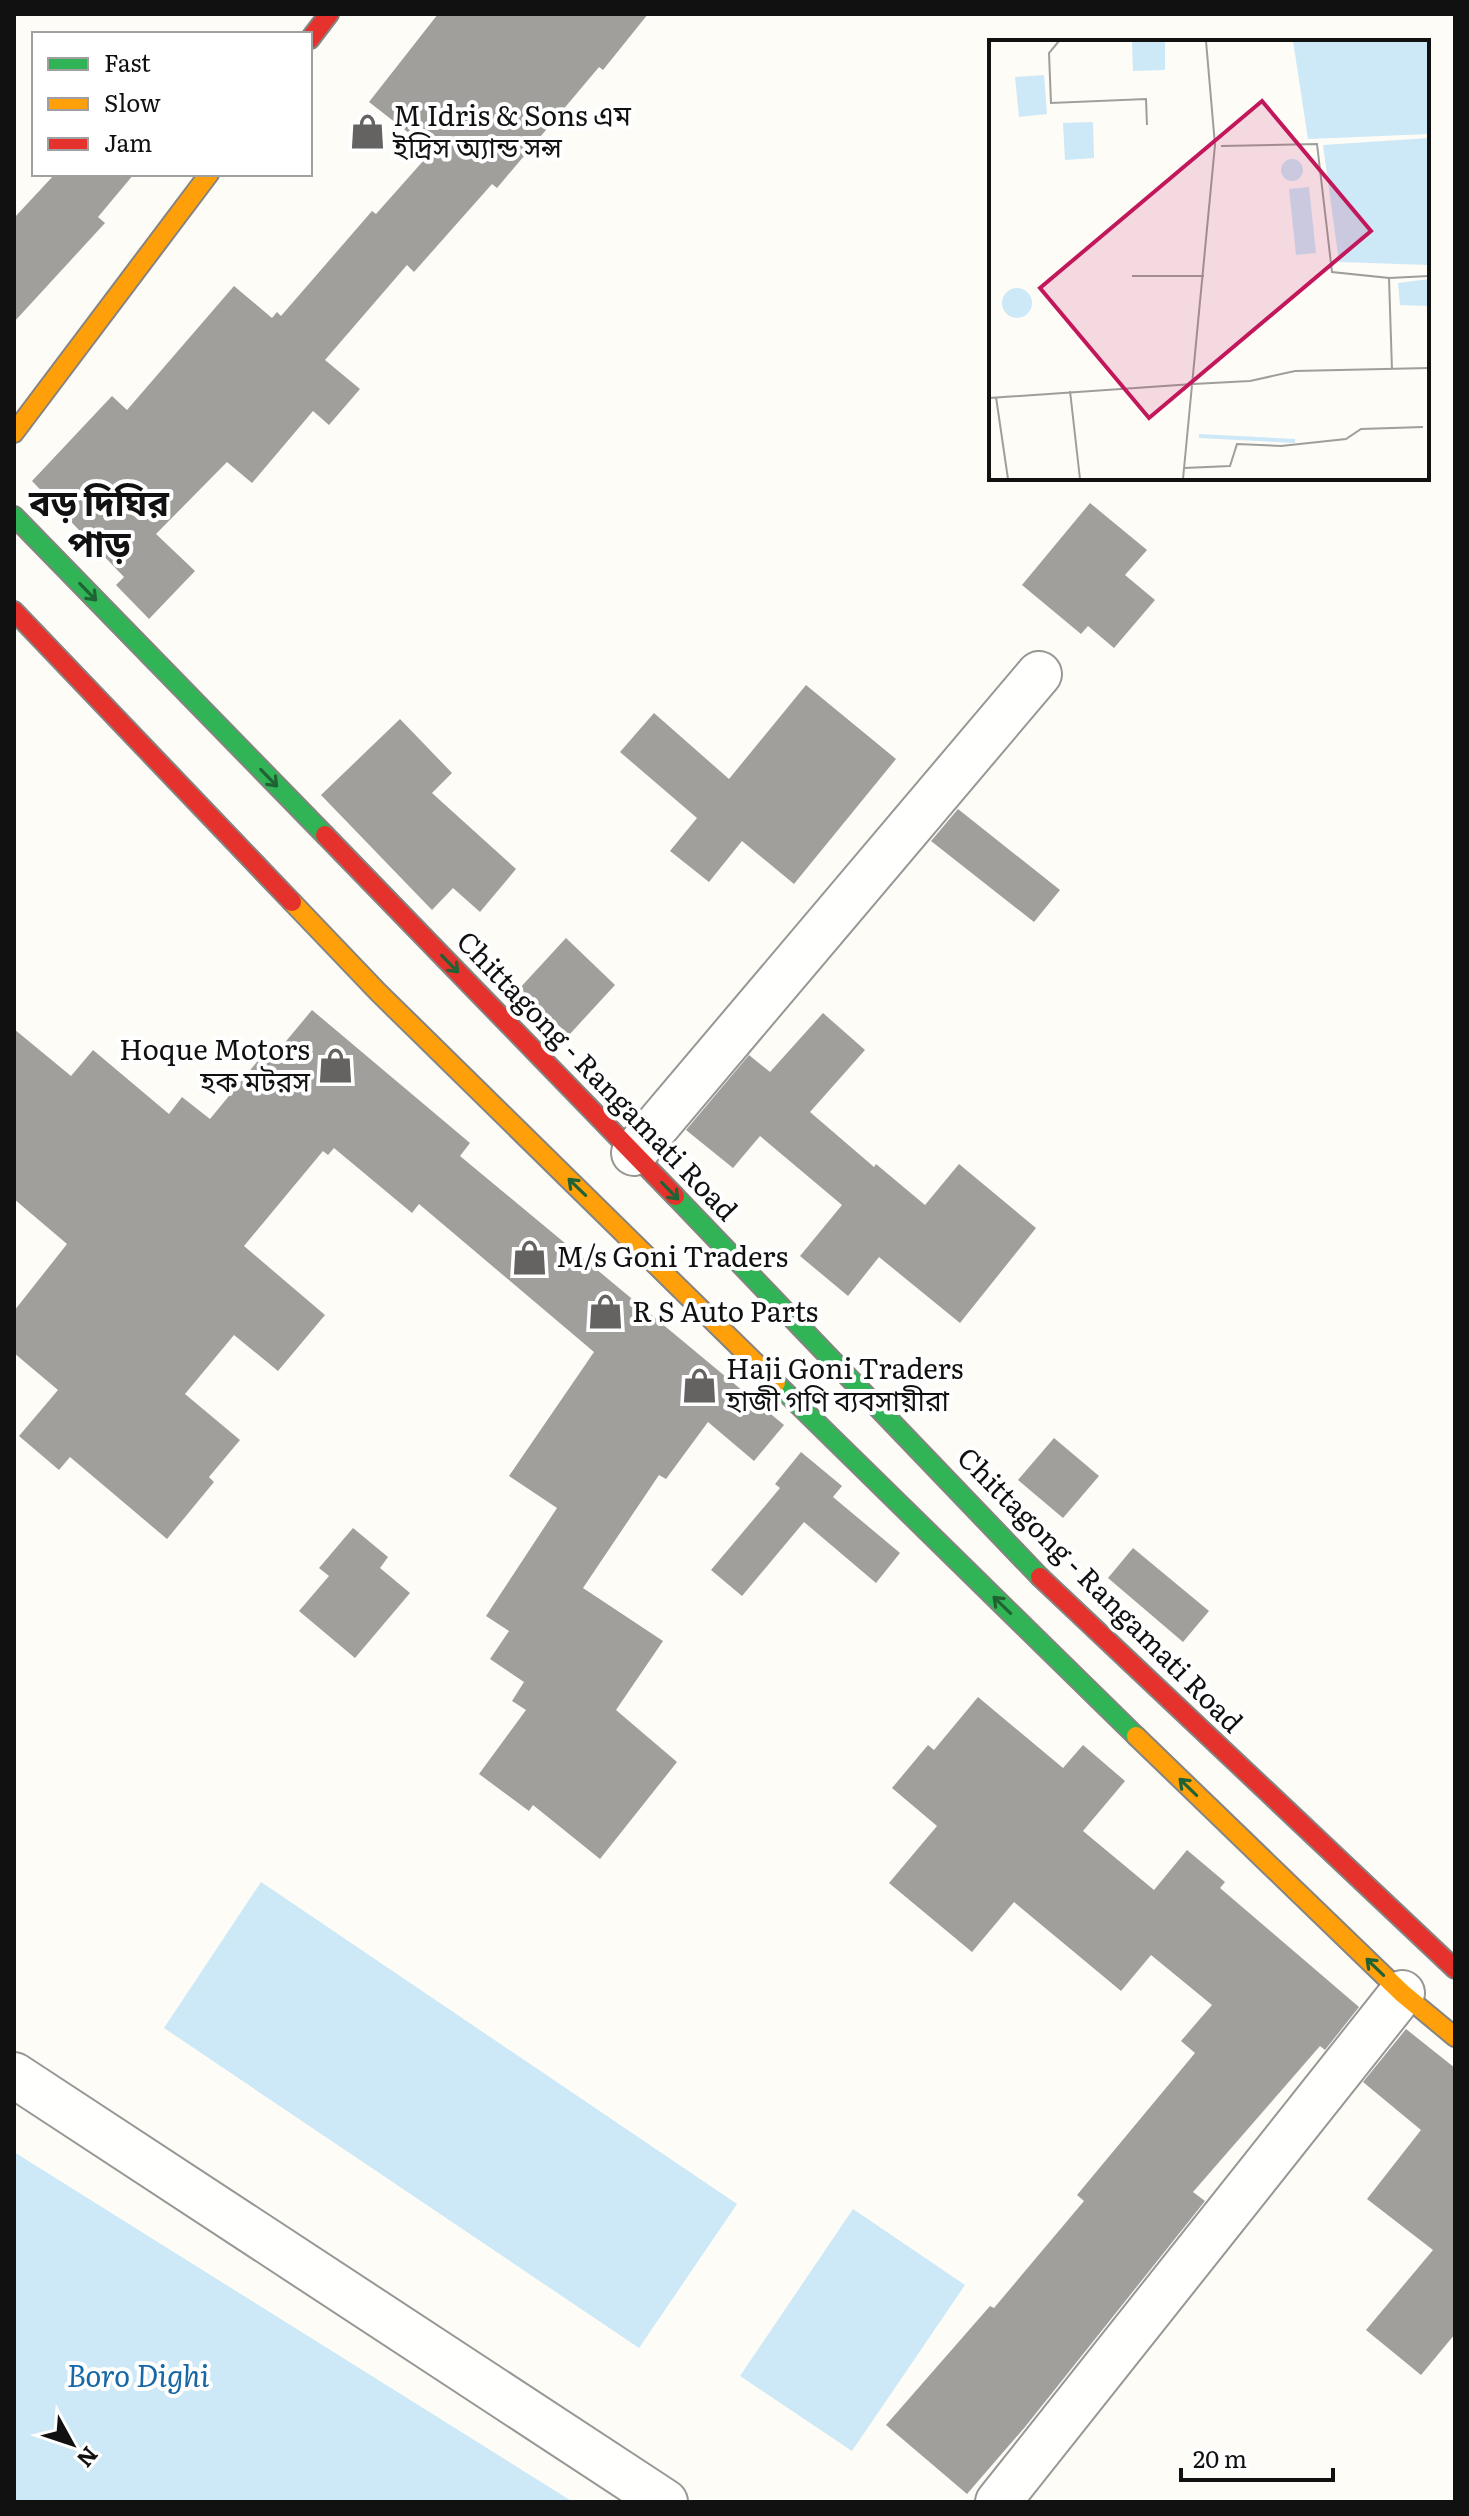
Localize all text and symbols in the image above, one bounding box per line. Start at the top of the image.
legend [32,32,312,176]
inset map [989,40,1429,480]
text: Fast [104,44,151,79]
text: Slow [104,84,161,119]
place label: M Idris & Sons এম ইদ্রিস অ্যান্ড সন্স [392,93,632,167]
shop icon: M Idris & Sons এম ইদ্রিস অ্যান্ড সন্স [348,113,386,151]
text: Jam [104,124,152,159]
district label: বড় দিঘির পাড় [28,474,170,568]
one-way arrow [78,582,97,601]
one-way arrow [259,768,278,787]
street label: Chittagong - Rangamati Road [448,920,749,1229]
one-way arrow [441,954,460,974]
place label: Hoque Motors হক মটরস [119,1027,311,1101]
shop icon: Hoque Motors হক মটরস [317,1047,355,1085]
one-way arrow [568,1178,587,1197]
one-way arrow [661,1181,680,1201]
place label: M/s Goni Traders [556,1234,788,1276]
shop icon: M/s Goni Traders [511,1238,549,1276]
place label: R S Auto Parts [632,1289,818,1331]
shop icon: R S Auto Parts [587,1293,625,1331]
place label: Haji Goni Traders হাজী গণি ব্যবসায়ীরা [725,1346,964,1420]
shop icon: Haji Goni Traders হাজী গণি ব্যবসায়ীরা [681,1366,719,1404]
street label: Chittagong - Rangamati Road [949,1436,1254,1741]
one-way arrow [993,1596,1012,1615]
one-way arrow [1179,1778,1198,1797]
one-way arrow [1366,1958,1385,1977]
water label: Boro Dighi [67,2352,209,2396]
north arrow [32,2404,112,2484]
scale bar [1181,2432,1333,2482]
text: N [70,2440,107,2475]
text: 20 m [1193,2440,1247,2475]

